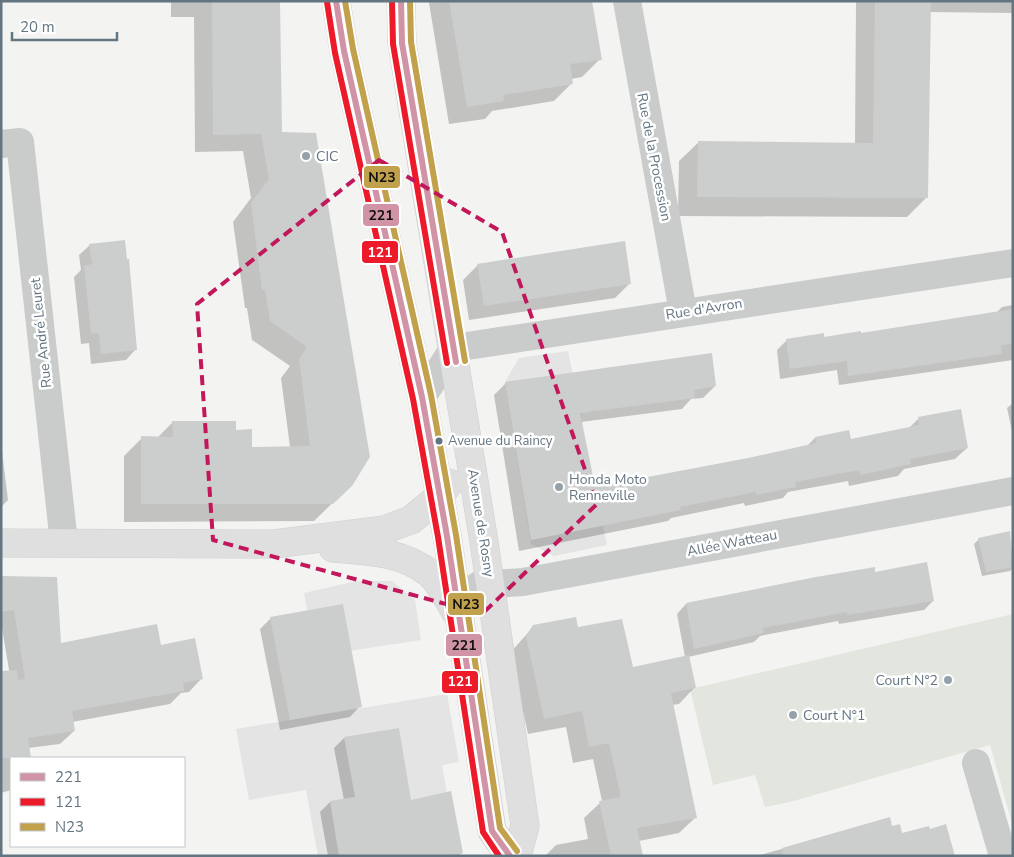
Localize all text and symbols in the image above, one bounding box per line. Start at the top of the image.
scale bar [12,10,118,42]
text: 20 m [20,17,55,37]
street label: Rue de la Procession [632,91,676,223]
place label: CIC [316,147,338,166]
marker: CIC [300,150,312,162]
line badge: N23 [363,165,401,189]
text: N23 [368,168,396,187]
line badge: 221 [362,203,400,227]
text: 221 [368,206,394,225]
line badge: 121 [361,240,399,264]
text: 121 [367,243,393,262]
street label: Rue André Leuret [26,277,56,389]
street label: Rue d'Avron [664,294,744,324]
place label: Avenue du Raincy [448,432,553,450]
marker: Avenue du Raincy [434,436,444,446]
street label: Avenue de Rosny [463,468,499,579]
place label: Honda Moto Renneville [569,470,647,505]
marker: Honda Moto Renneville [553,481,565,493]
street label: Allée Watteau [685,525,779,561]
line badge: N23 [447,592,485,616]
text: N23 [452,595,480,614]
line badge: 221 [445,633,483,657]
text: 221 [451,636,477,655]
line badge: 121 [441,670,479,694]
place label: Court N°2 [876,671,938,690]
text: 121 [447,672,473,691]
marker: Court N°2 [942,674,954,686]
place label: Court N°1 [803,706,865,725]
marker: Court N°1 [787,709,799,721]
legend [10,757,185,847]
text: 221 [55,767,82,787]
text: 121 [55,792,82,812]
text: N23 [55,817,84,837]

